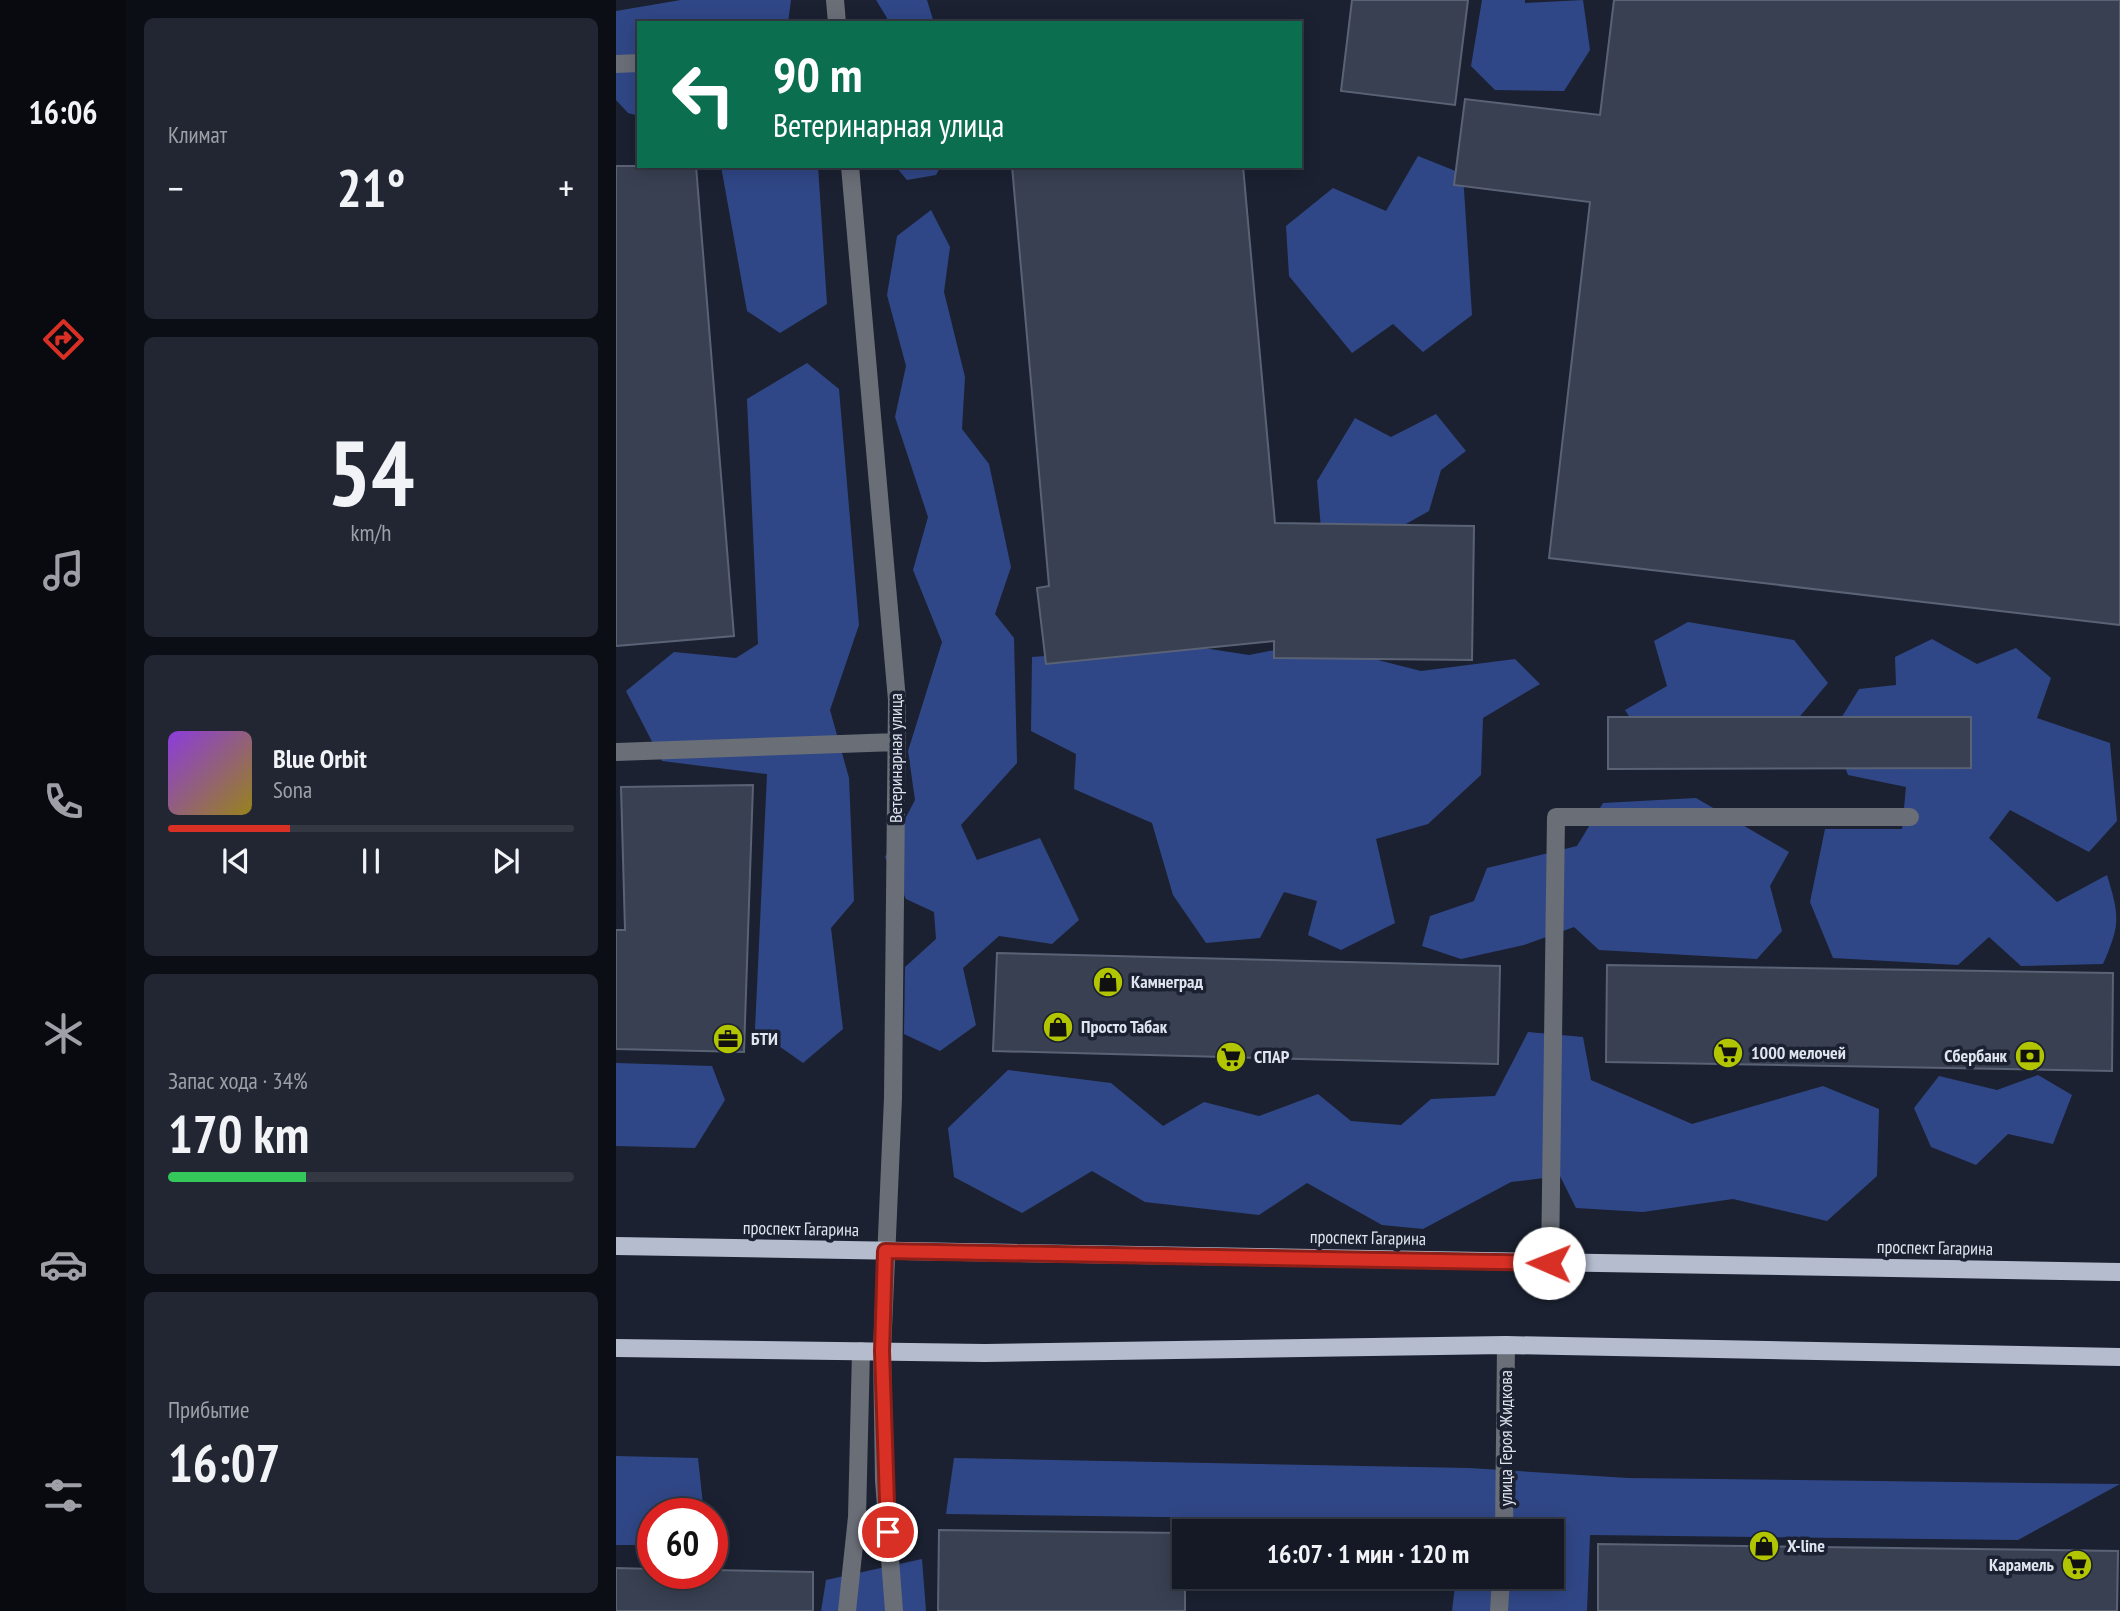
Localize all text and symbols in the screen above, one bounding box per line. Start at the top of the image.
text: 90 m [773,42,862,106]
icon: left [658,49,749,140]
text: 16:06 [28,91,98,133]
text: Ветеринарная улица [773,104,1004,146]
text: Климат [168,120,227,149]
text: 21° [337,154,405,221]
text: − [168,163,184,212]
text: + [558,163,574,212]
icon: directions [39,315,88,364]
text: 54 [328,413,415,531]
text: km/h [351,518,391,547]
icon: music [39,546,88,595]
street label: Ветеринарная улица [884,693,907,823]
text: Blue Orbit [273,742,367,775]
text: Sona [273,775,312,804]
icon: phone [39,777,88,826]
icon: previous [217,842,255,880]
icon: pause [352,842,390,880]
icon: next [487,842,525,880]
shop icon: Камнеград [1091,965,1125,999]
place label: Камнеград [1131,970,1204,993]
icon: climate [39,1009,88,1058]
shop icon: Просто Табак [1041,1010,1075,1044]
place label: Просто Табак [1081,1015,1168,1038]
office icon: БТИ [711,1022,745,1056]
place label: БТИ [751,1027,778,1050]
supermarket icon: 1000 мелочей [1711,1036,1745,1070]
bank icon: Сбербанк [2013,1039,2047,1073]
supermarket icon: СПАР [1214,1040,1248,1074]
place label: 1000 мелочей [1751,1041,1846,1064]
place label: Сбербанк [1944,1044,2008,1067]
place label: СПАР [1254,1045,1290,1068]
text: Запас хода · 34% [168,1066,308,1095]
text: 170 km [168,1100,309,1167]
street label: проспект Гагарина [743,1216,859,1241]
street label: проспект Гагарина [1310,1225,1426,1250]
position arrow [1512,1226,1586,1300]
street label: проспект Гагарина [1877,1235,1993,1260]
icon: car [39,1240,88,1289]
street label: улица Героя Жидкова [1494,1370,1517,1506]
text: Прибытие [168,1395,249,1424]
text: 16:07 [168,1429,280,1496]
icon: filters [39,1471,88,1520]
speed limit sign: 60 [637,1498,728,1589]
pin [858,1502,918,1562]
icon: arrive [869,1513,907,1551]
shop icon: X-line [1747,1529,1781,1563]
place label: X-line [1787,1534,1825,1557]
text: 16:07 · 1 мин · 120 m [1267,1537,1469,1570]
supermarket icon: Карамель [2060,1548,2094,1582]
place label: Карамель [1989,1553,2055,1576]

